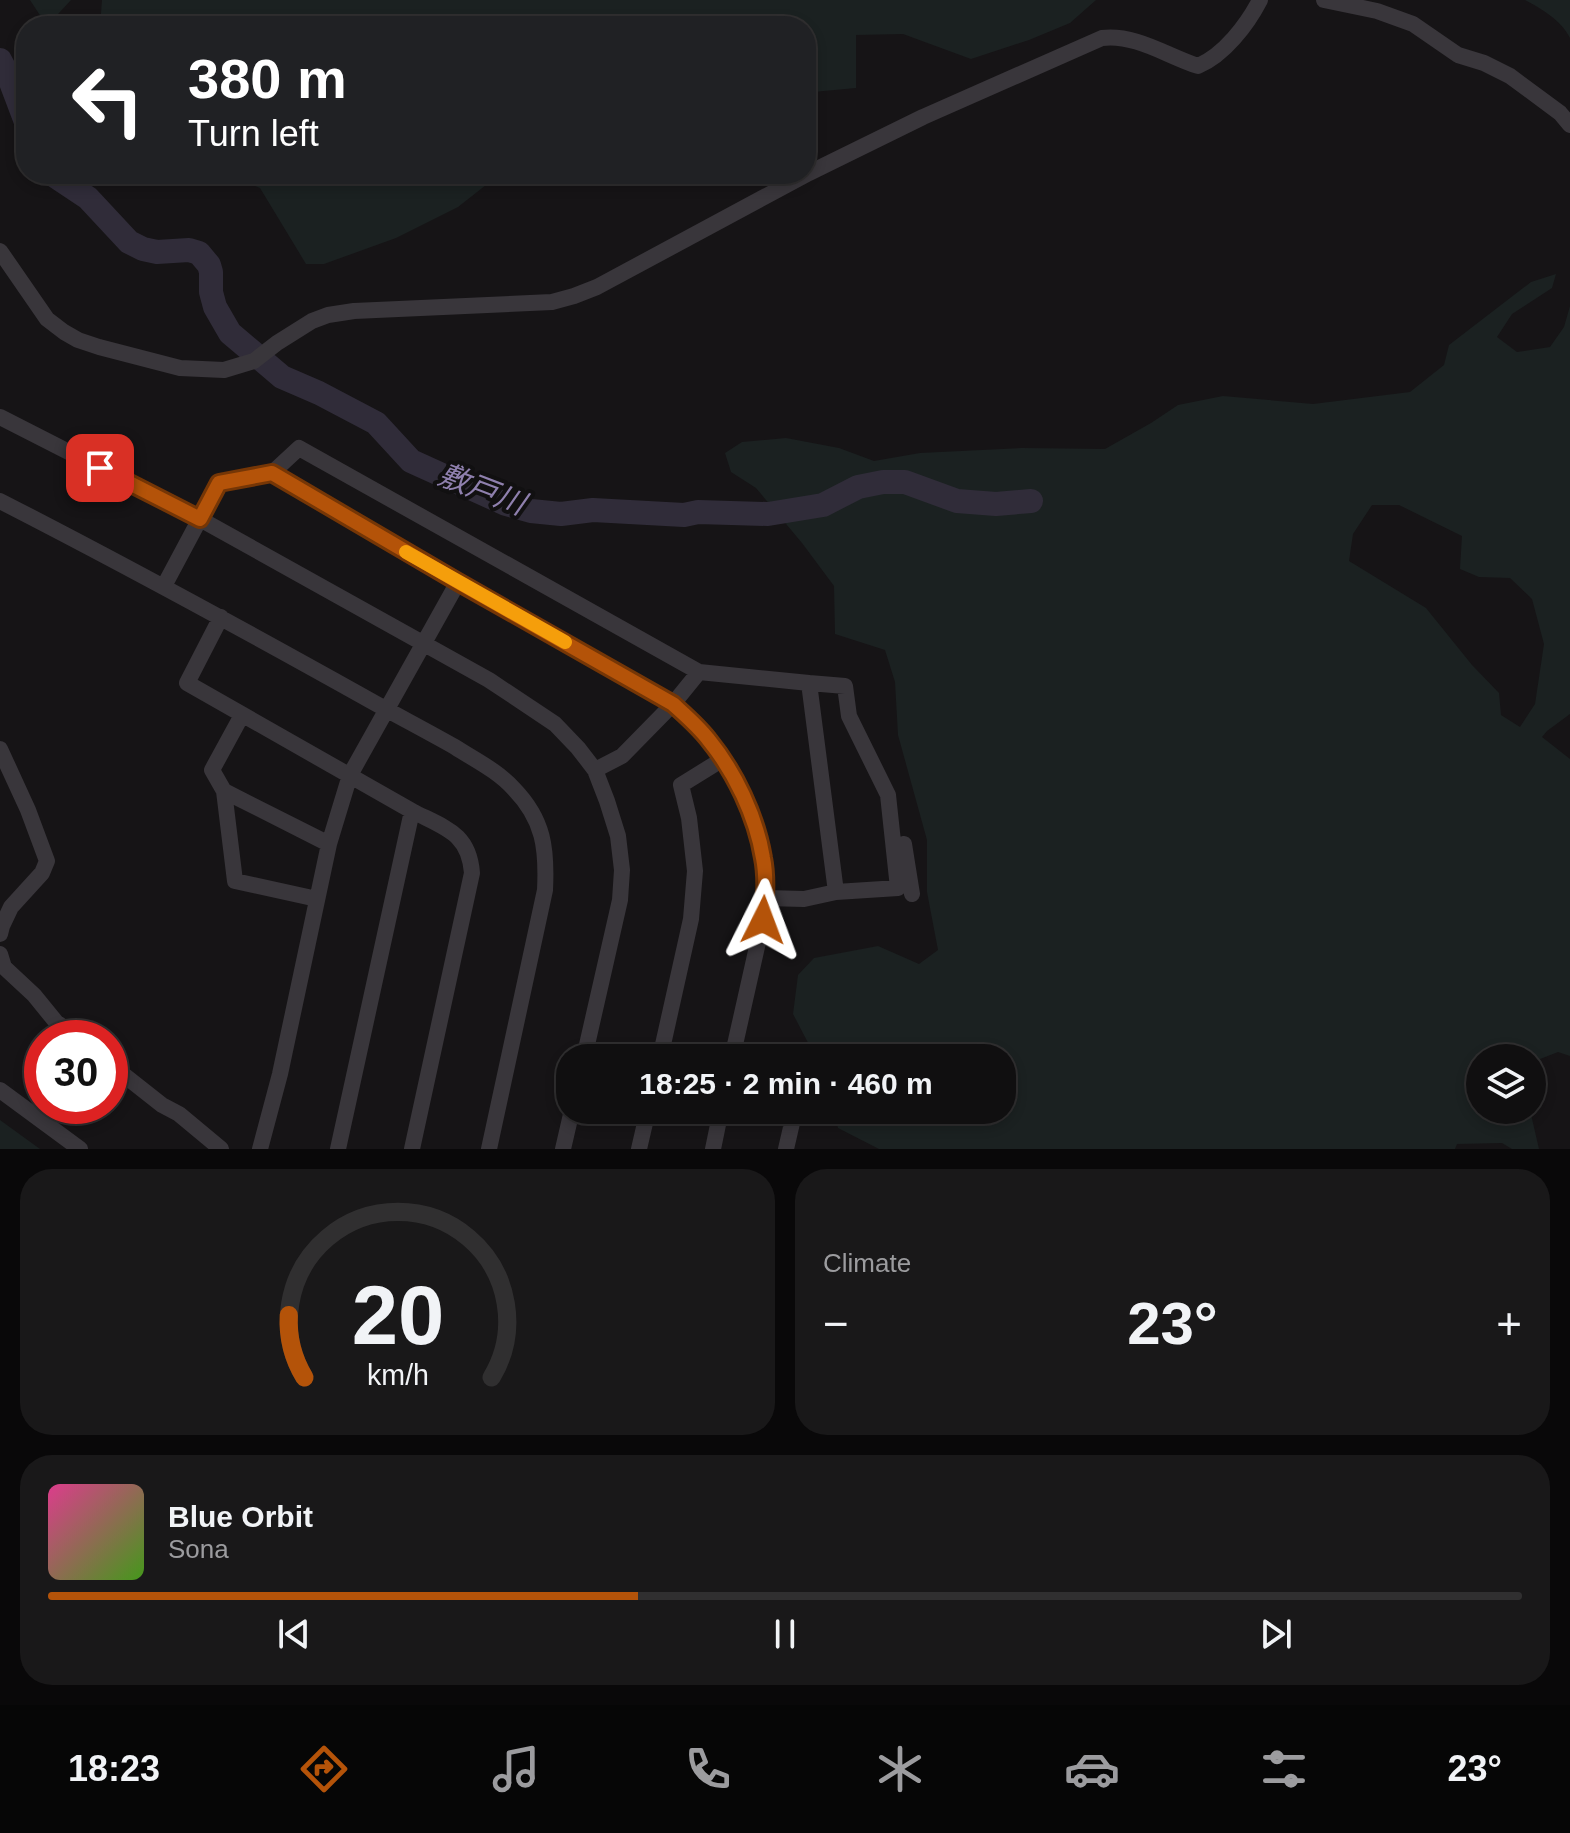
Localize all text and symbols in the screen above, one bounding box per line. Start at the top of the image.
text: 380 m [188,47,347,110]
icon: left [56,48,160,152]
text: Turn left [188,113,319,154]
pin [66,434,134,502]
icon: arrive [78,446,122,490]
water label: 敷戸川 [434,457,533,522]
position arrow [721,878,805,962]
speed limit sign: 30 [24,1020,128,1124]
map controls [1466,1044,1546,1124]
button: layers [1466,1044,1546,1124]
text: 18:25 · 2 min · 460 m [639,1067,933,1100]
text: Climate [823,1248,911,1278]
text: 20 [351,1269,444,1362]
text: 23° [1127,1290,1218,1357]
text: − [823,1299,849,1348]
text: + [1496,1299,1522,1348]
text: km/h [367,1359,428,1391]
text: Blue Orbit [168,1500,313,1533]
text: Sona [168,1534,229,1564]
icon: previous [272,1612,316,1656]
icon: pause [763,1612,807,1656]
icon: next [1254,1612,1298,1656]
icon: directions [296,1741,352,1797]
icon: music [488,1741,544,1797]
icon: phone [680,1741,736,1797]
icon: climate [872,1741,928,1797]
icon: car [1064,1741,1120,1797]
icon: filters [1256,1741,1312,1797]
text: 18:23 [68,1748,160,1789]
text: 23° [1447,1748,1502,1789]

